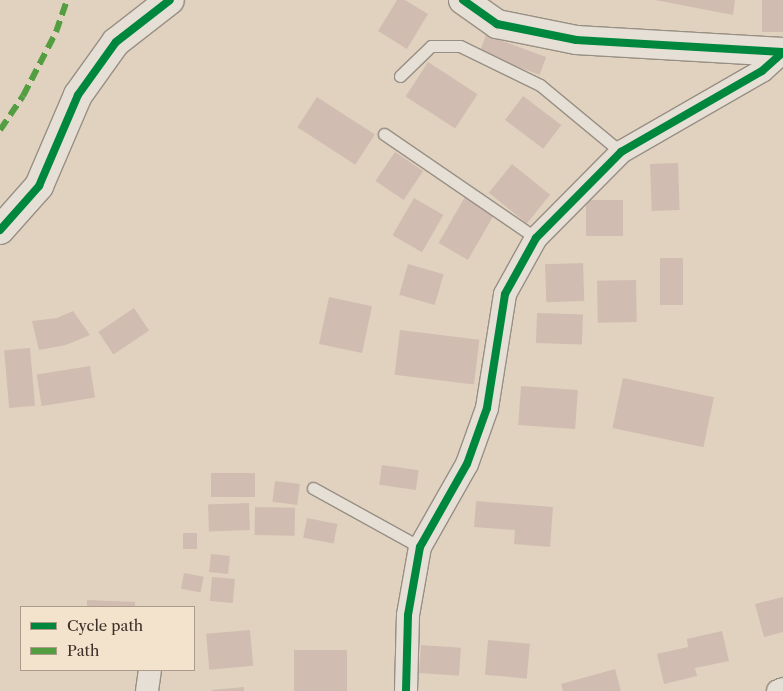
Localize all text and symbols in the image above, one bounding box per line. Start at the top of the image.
legend [20,606,195,671]
text: Cycle path [67,616,143,635]
text: Path [67,641,99,660]

